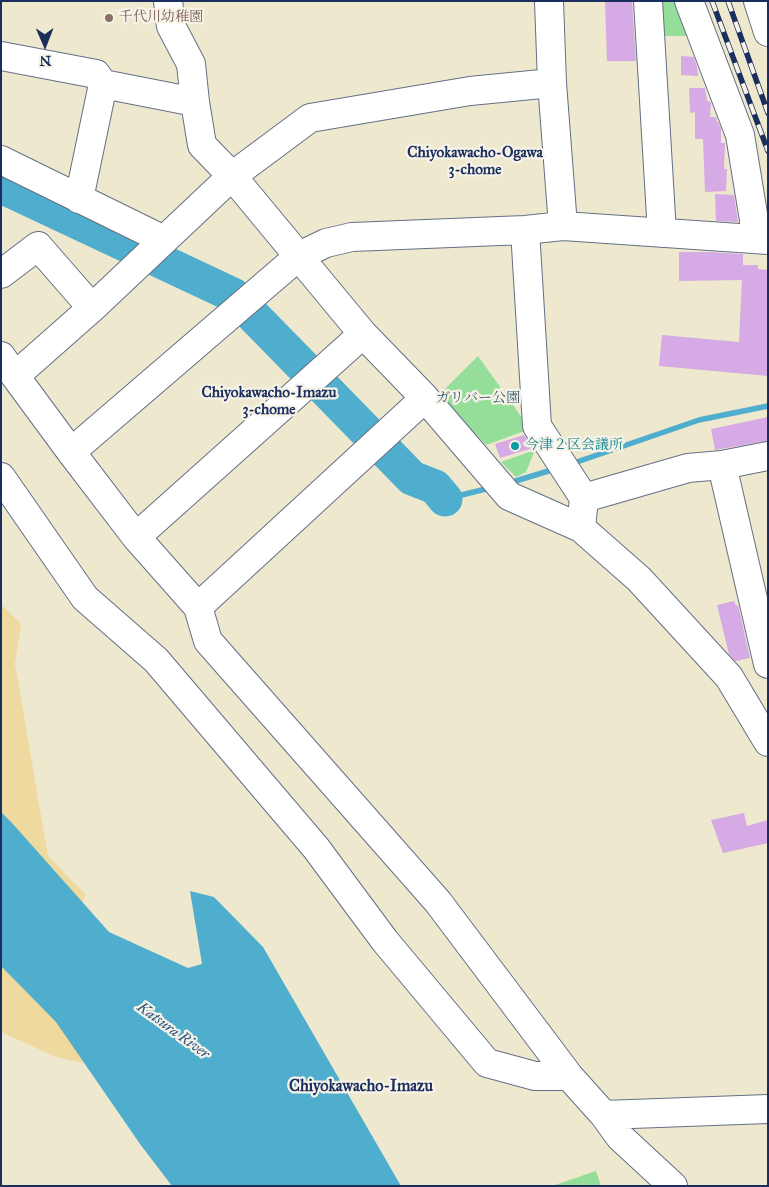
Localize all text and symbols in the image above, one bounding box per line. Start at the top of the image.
place label: 千代川幼稚園 [119,10,203,26]
marker: 千代川幼稚園 [103,12,115,24]
north arrow [20,20,70,70]
text: N [39,52,51,69]
district label: Chiyokawacho-Ogawa 3-chome [407,144,543,179]
district label: Chiyokawacho-Imazu 3-chome [202,384,336,419]
park label: ガリバー公園 [436,391,520,407]
place label: 今津２区会議所 [525,438,623,454]
marker: 今津２区会議所 [509,440,521,452]
water label: Katsura River [133,999,213,1063]
district label: Chiyokawacho-Imazu [289,1077,433,1097]

